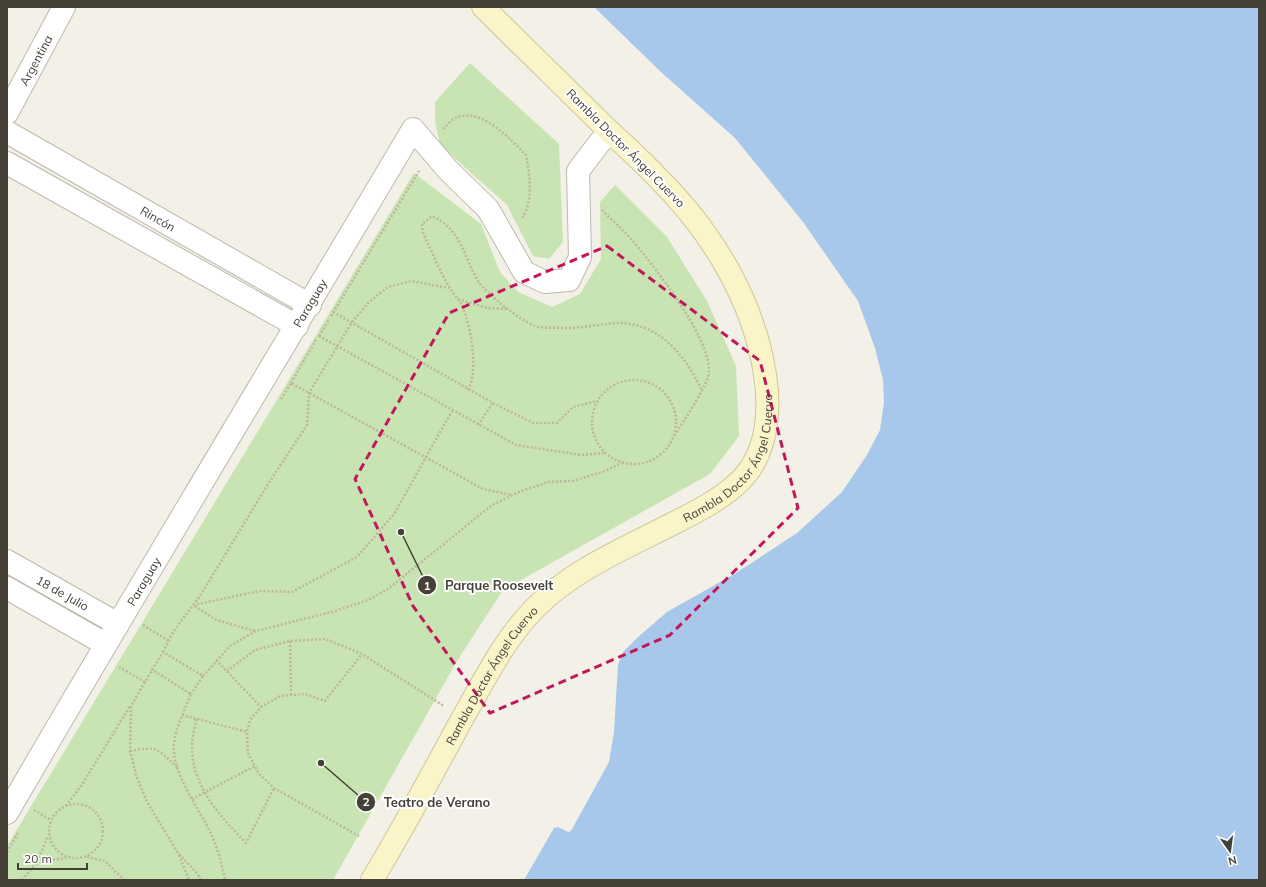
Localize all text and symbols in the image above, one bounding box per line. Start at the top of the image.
street label: Argentina [16,32,55,88]
street label: Rambla Doctor Ángel Cuervo [564,86,689,211]
street label: Rincón [138,202,178,234]
street label: Paraguay [289,275,330,330]
street label: Rambla Doctor Ángel Cuervo [680,393,775,525]
street label: Paraguay [123,554,164,608]
street label: 18 de Julio [34,572,92,613]
callout: Parque Roosevelt [417,573,561,598]
text: Parque Roosevelt [445,577,553,593]
text: 1 [423,578,431,593]
street label: Rambla Doctor Ángel Cuervo [442,603,541,748]
callout: Teatro de Verano [356,790,498,815]
text: 2 [362,794,370,809]
text: Teatro de Verano [384,794,491,810]
north arrow [1210,831,1250,871]
scale bar [18,845,87,871]
text: 20 m [24,851,52,866]
text: N [1227,853,1238,869]

